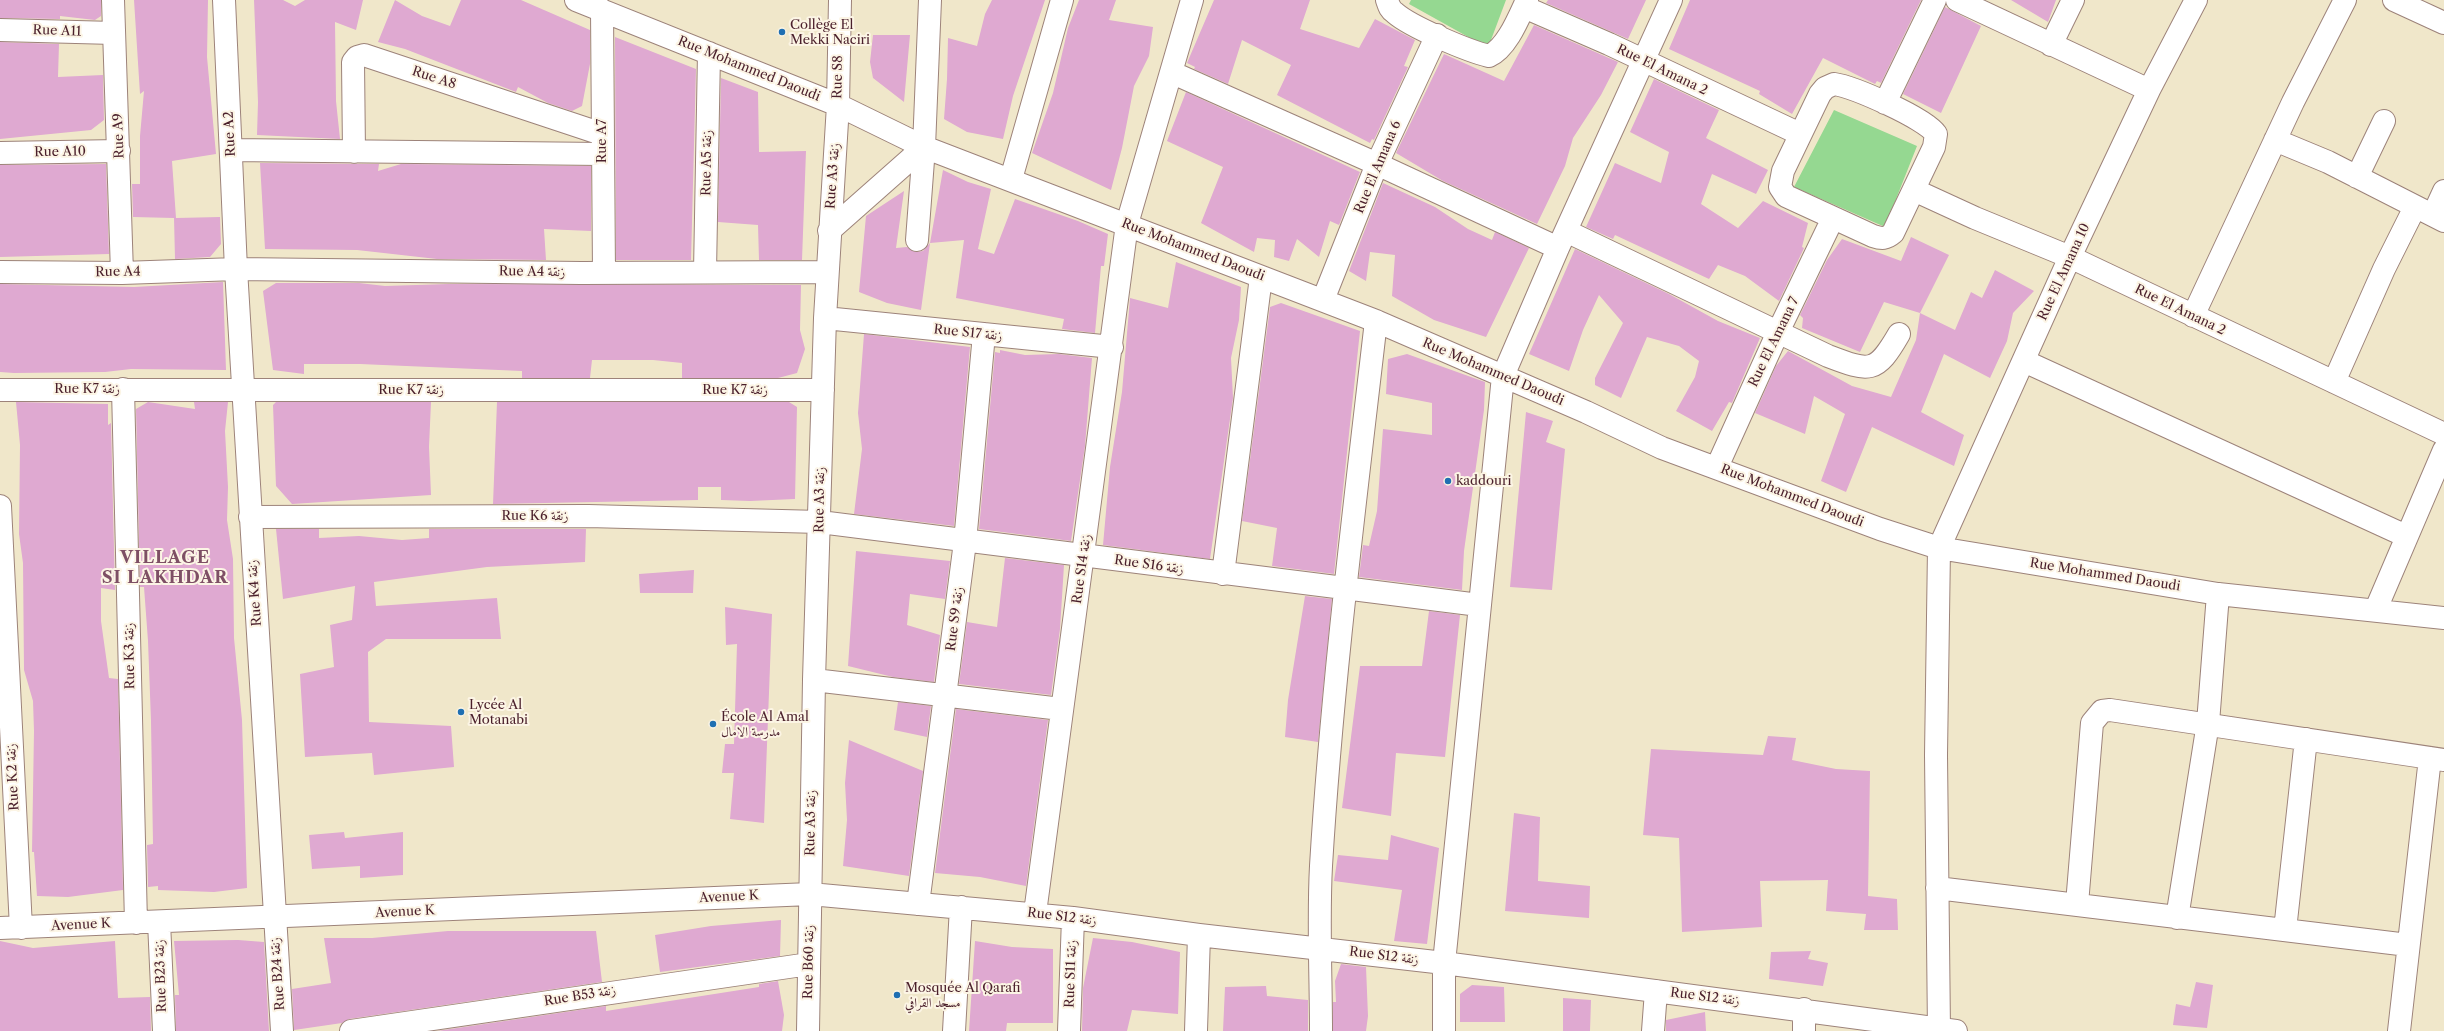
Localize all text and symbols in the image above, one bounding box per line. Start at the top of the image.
place label: Collège El Mekki Naciri [790,17,870,48]
street label: Rue A11 [32,22,82,40]
marker: Collège El Mekki Naciri [777,27,787,37]
street label: Rue Mohammed Daoudi [676,33,822,105]
street label: Rue El Amana 2 [1614,41,1710,99]
street label: Rue S8 [830,55,846,99]
street label: Rue A8 [410,64,458,92]
street label: Rue A2 [221,111,239,157]
street label: Rue A9 [110,113,128,159]
street label: Rue El Amana 6 [1351,118,1405,216]
street label: Rue A7 [594,119,610,163]
street label: Rue A5 زنقة [699,130,715,196]
street label: Rue A3 زنقة [823,143,843,209]
street label: Rue A10 [34,144,86,160]
street label: Rue Mohammed Daoudi [1119,215,1267,285]
street label: Rue El Amana 10 [2035,221,2093,323]
street label: Rue A4 [95,264,141,280]
street label: Rue A4 زنقة [499,264,565,280]
street label: Rue El Amana 2 [2132,281,2228,339]
street label: Rue El Amana 7 [1746,295,1802,389]
street label: Rue S17 زنقة [933,322,1003,344]
street label: Rue Mohammed Daoudi [1420,335,1566,409]
street label: Rue K7 زنقة [54,381,120,397]
street label: Rue K7 زنقة [378,382,444,398]
street label: Rue K7 زنقة [702,382,768,398]
street label: Rue Mohammed Daoudi [1718,461,1866,531]
street label: Rue A3 زنقة [812,467,828,533]
place label: kaddouri [1456,473,1511,489]
marker: kaddouri [1443,476,1453,486]
street label: Rue K6 زنقة [502,508,568,524]
street label: Rue S14 زنقة [1069,533,1095,605]
district label: VILLAGE SI LAKHDAR [102,548,228,588]
street label: Rue S16 زنقة [1113,552,1185,578]
street label: Rue Mohammed Daoudi [2029,555,2181,595]
street label: Rue K4 زنقة [245,559,265,627]
street label: Rue S9 زنقة [943,586,967,652]
street label: Rue K3 زنقة [122,623,138,689]
place label: Lycée Al Motanabi [469,697,528,728]
marker: Lycée Al Motanabi [456,707,466,717]
place label: École Al Amal مدرسة الامال [721,709,809,740]
marker: École Al Amal مدرسة الامال [708,719,718,729]
street label: Rue K2 زنقة [3,743,23,811]
street label: Rue A3 زنقة [803,790,819,856]
street label: Avenue K [699,888,759,906]
street label: Avenue K [375,903,435,921]
street label: Rue S12 زنقة [1026,905,1098,929]
street label: Avenue K [51,916,111,934]
street label: Rue B60 زنقة [801,925,817,999]
street label: Rue B24 زنقة [268,937,288,1011]
street label: Rue B23 زنقة [152,939,170,1013]
street label: Rue S11 زنقة [1062,940,1080,1008]
street label: Rue S12 زنقة [1348,944,1420,968]
place label: Mosquée Al Qarafi مسجد القرافي [905,980,1020,1011]
street label: Rue B53 زنقة [543,983,617,1009]
street label: Rue S12 زنقة [1669,985,1741,1009]
marker: Mosquée Al Qarafi مسجد القرافي [892,990,902,1000]

